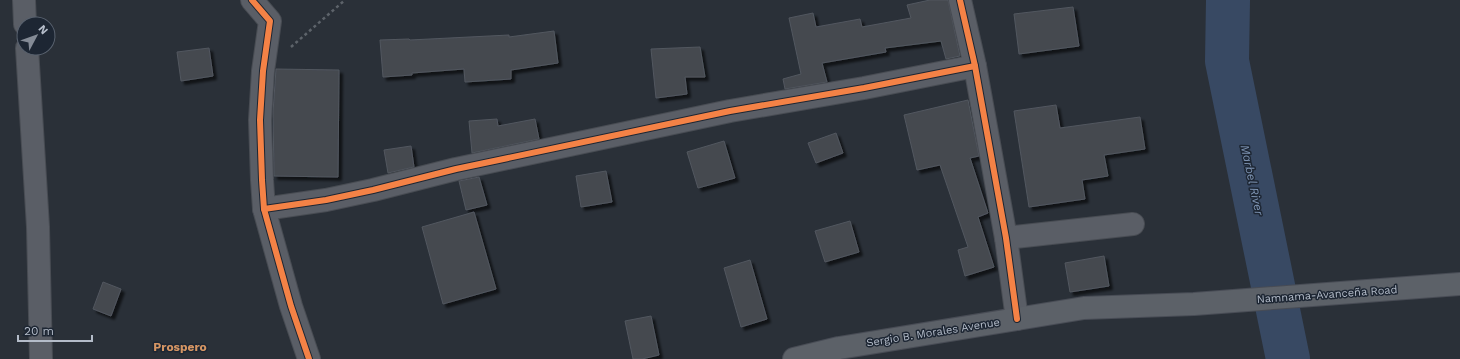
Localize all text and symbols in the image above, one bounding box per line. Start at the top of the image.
north arrow [16,16,56,56]
text: N [36,22,51,37]
water label: Marbel River [1238,143,1267,218]
street label: Namnama-Avanceña Road [1256,283,1398,306]
street label: Sergio B. Morales Avenue [865,316,1001,349]
scale bar [18,317,92,343]
text: 20 m [24,324,54,338]
district label: Prospero [153,340,207,354]

